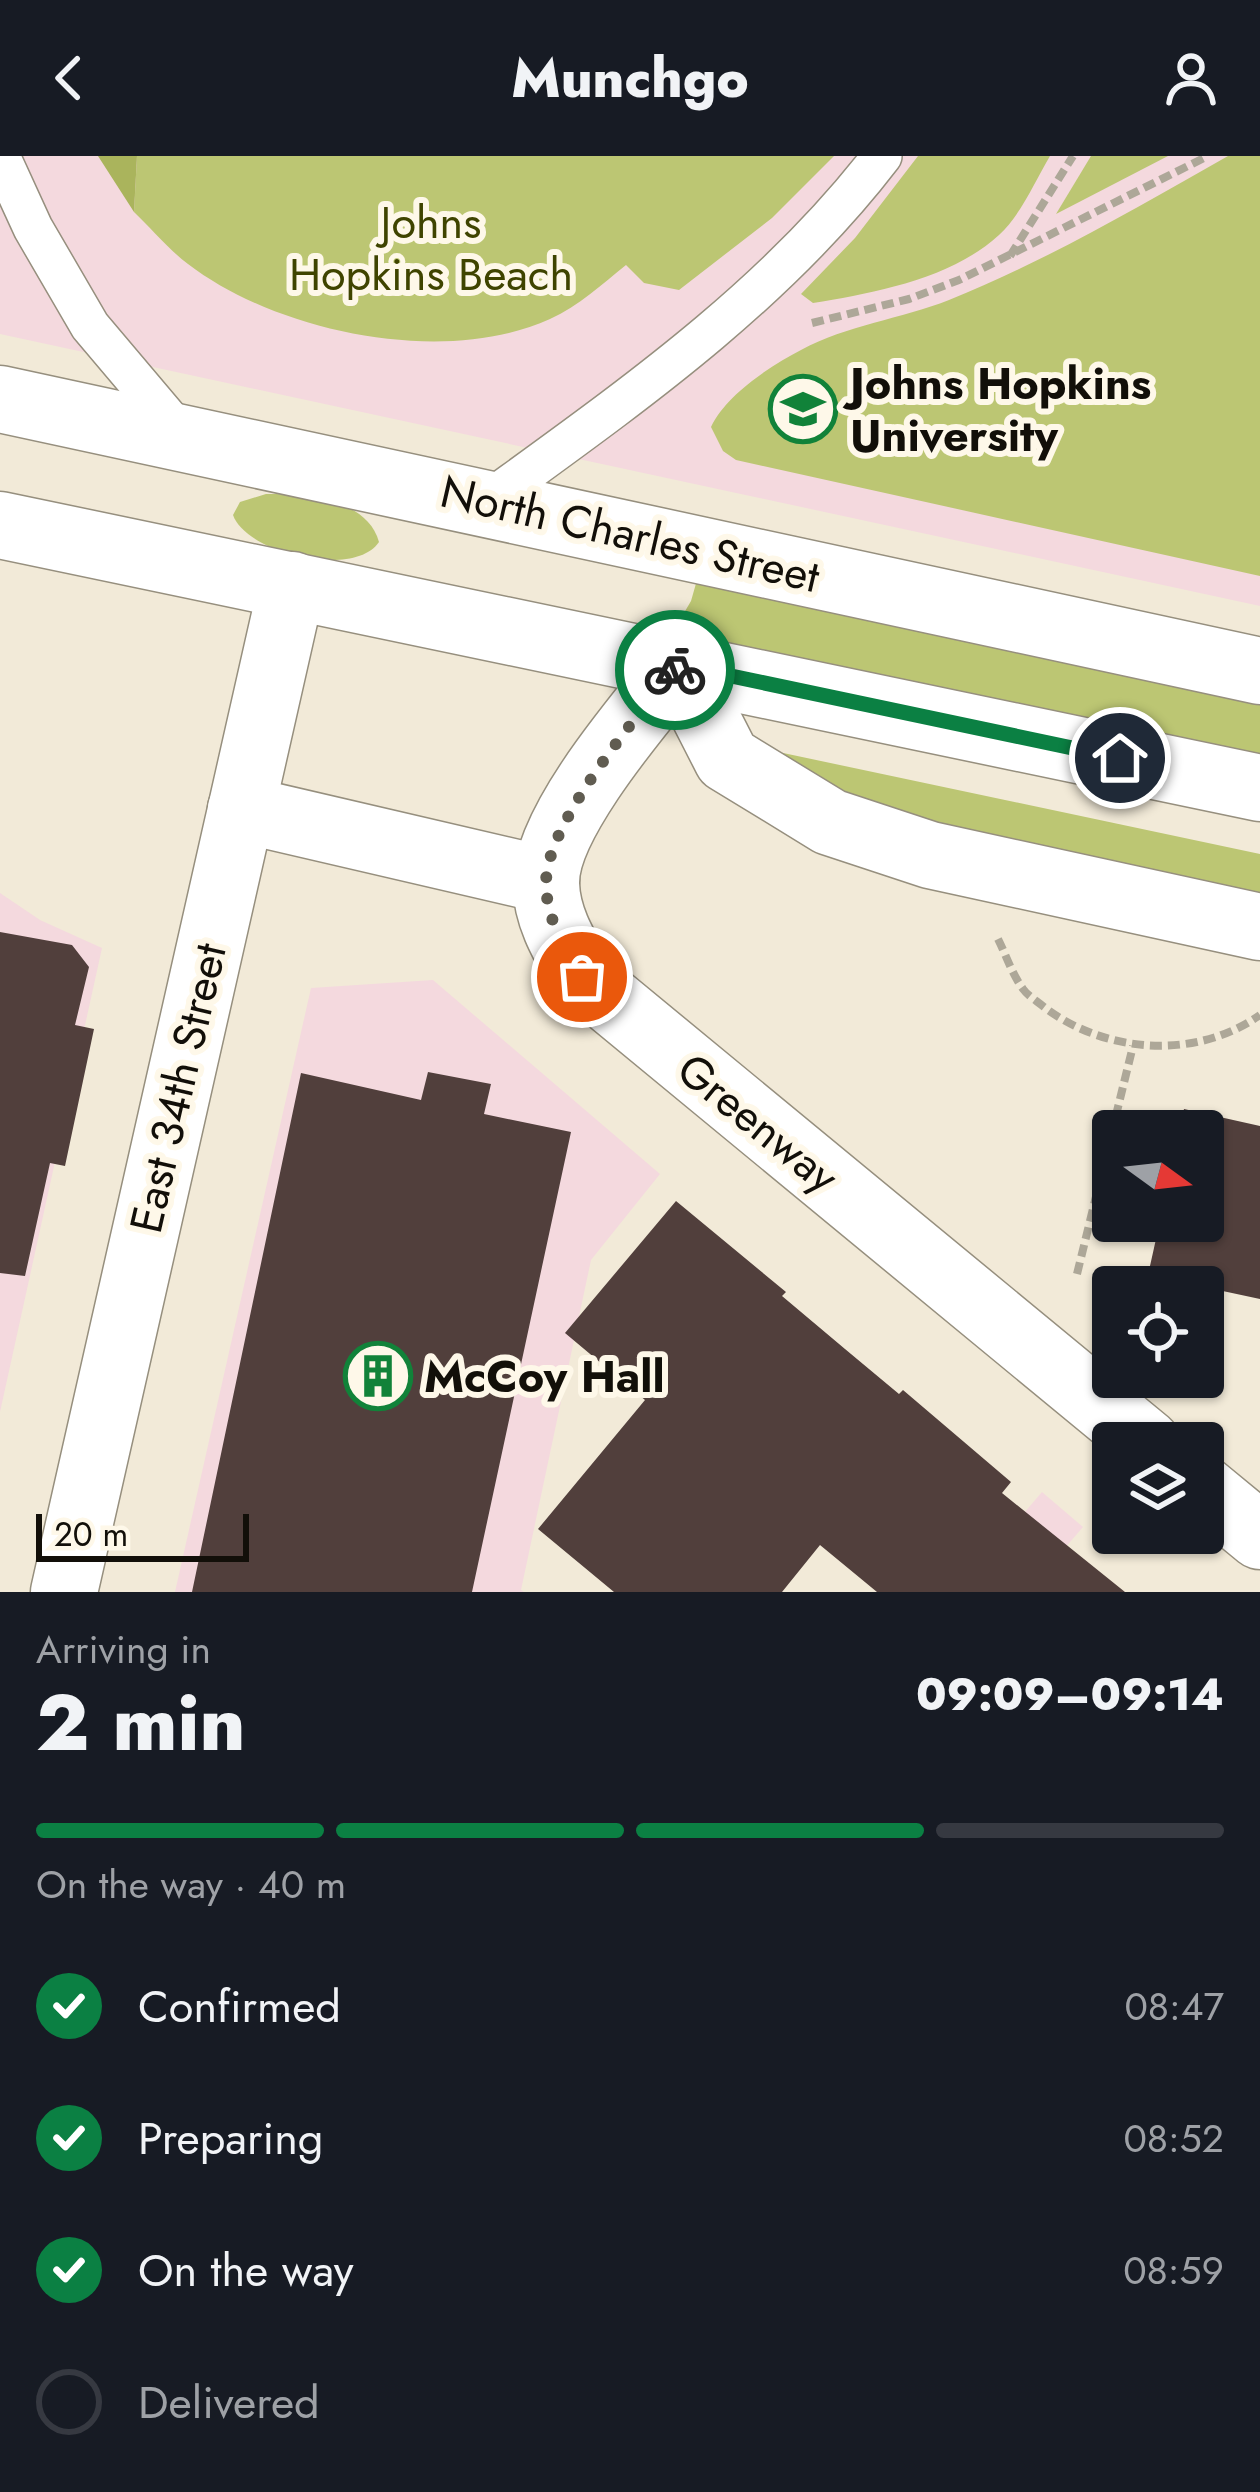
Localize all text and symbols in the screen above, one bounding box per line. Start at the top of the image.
text: Munchgo [511,39,749,117]
icon: back [36,45,102,111]
icon: person [1158,45,1224,111]
park label: Johns Hopkins Beach [289,190,573,307]
place label: Johns Hopkins University [842,351,1151,468]
school or university icon: Johns Hopkins University [768,374,838,444]
street label: North Charles Street [434,459,826,609]
courier [615,610,735,730]
icon: bike [642,637,708,703]
pin [1069,707,1171,809]
icon: home [1087,725,1153,791]
pin [531,926,633,1028]
street label: East 34th Street [113,937,243,1239]
icon: bag [549,944,615,1010]
street label: Greenway [663,1038,853,1209]
north arrow [1092,1110,1224,1242]
map controls [1092,1110,1224,1554]
button: locate [1092,1266,1224,1398]
building icon: McCoy Hall [343,1341,413,1411]
place label: McCoy Hall [424,1344,665,1409]
button: layers [1092,1422,1224,1554]
scale bar [36,1508,249,1561]
text: 20 m [54,1511,128,1558]
text: Arriving in [36,1621,211,1678]
text: 09:09–09:14 [916,1662,1224,1727]
text: 2 min [36,1667,245,1779]
text: On the way · 40 m [36,1856,346,1913]
icon: check [36,1973,102,2039]
text: Confirmed [138,1974,341,2039]
text: 08:47 [1124,1978,1224,2035]
icon: check [36,2105,102,2171]
text: Preparing [138,2106,323,2171]
text: 08:52 [1123,2110,1224,2167]
icon: check [36,2237,102,2303]
text: On the way [138,2238,354,2303]
text: 08:59 [1123,2242,1224,2299]
text: Delivered [138,2370,320,2435]

